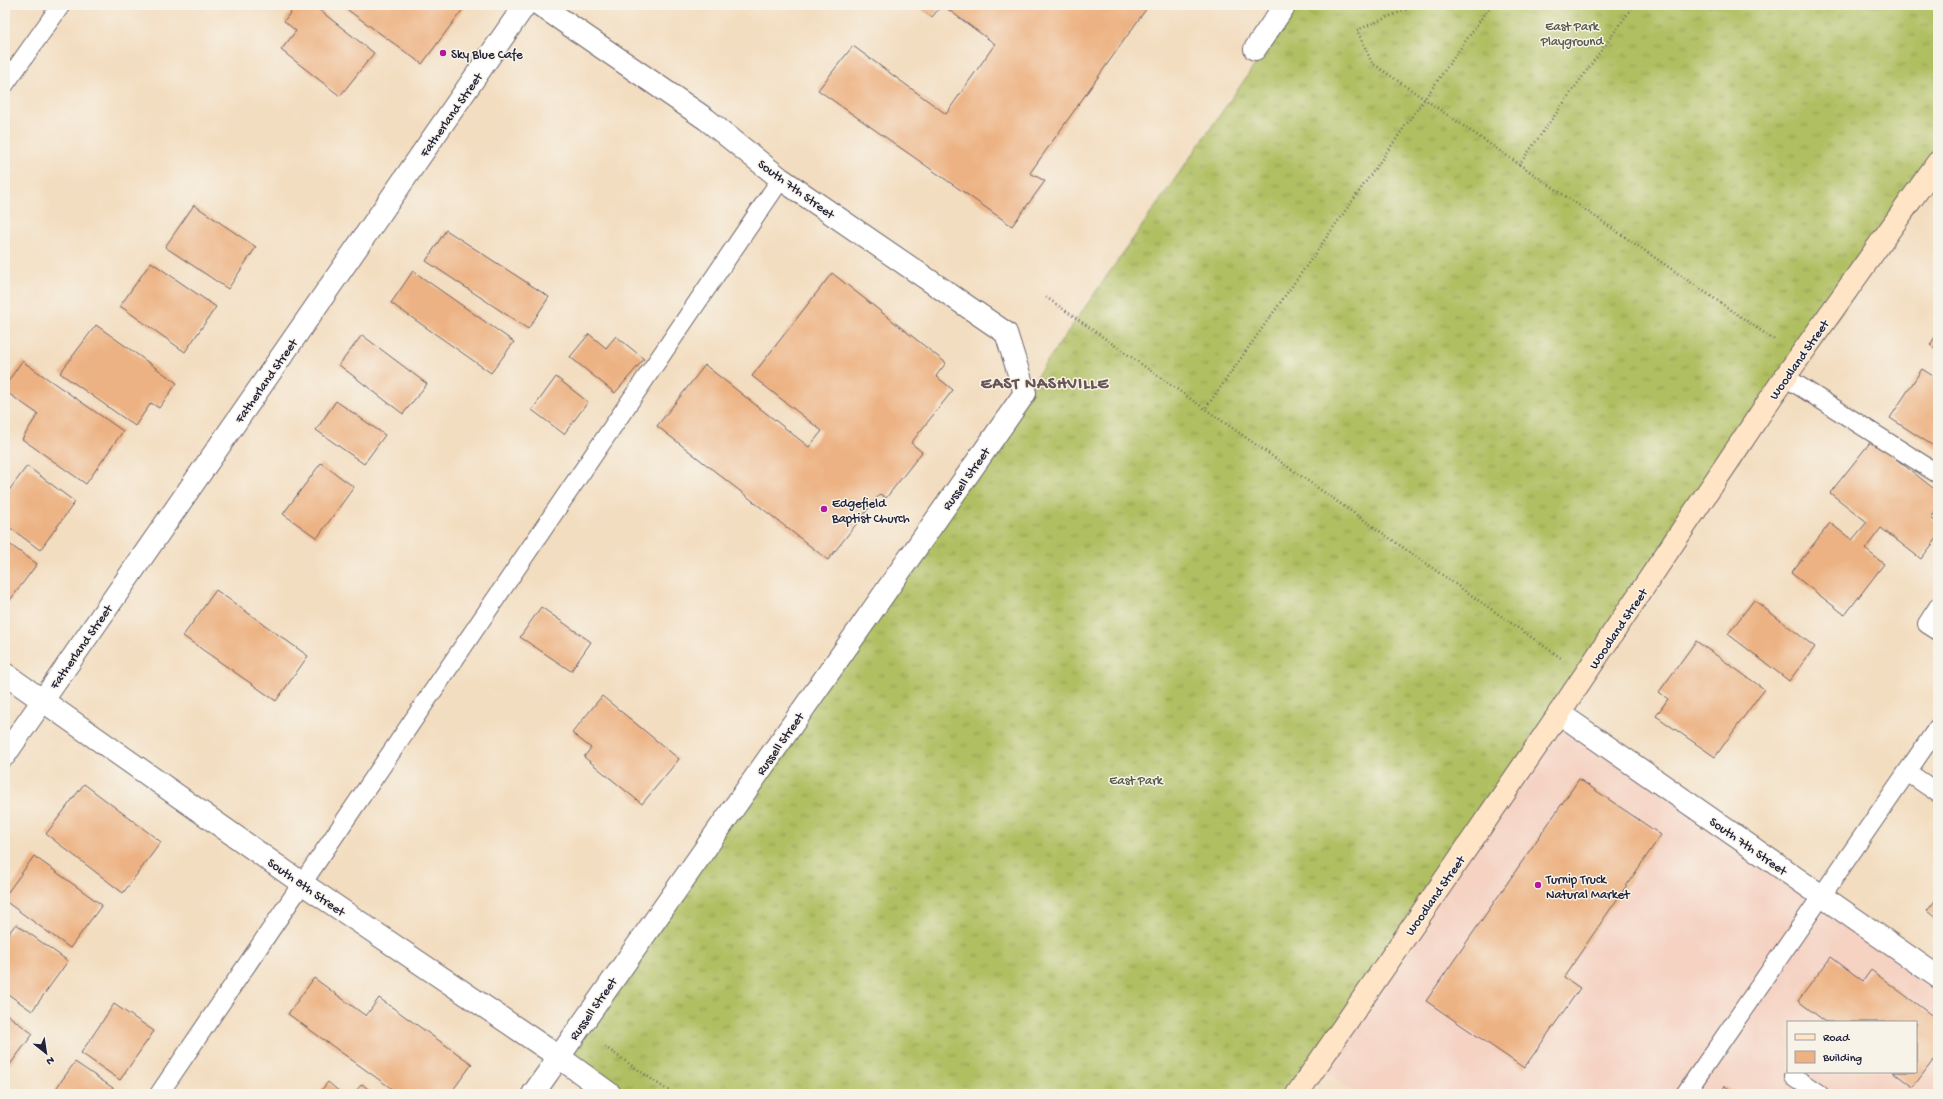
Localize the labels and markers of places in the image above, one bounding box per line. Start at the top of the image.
marker: Sky Blue Cafe [438,48,448,58]
place label: Sky Blue Cafe [451,48,523,63]
place label: Edgefield Baptist Church [831,497,910,527]
marker: Edgefield Baptist Church [819,504,829,514]
place label: Turnip Truck Natural Market [1545,873,1631,903]
marker: Turnip Truck Natural Market [1533,880,1543,890]

